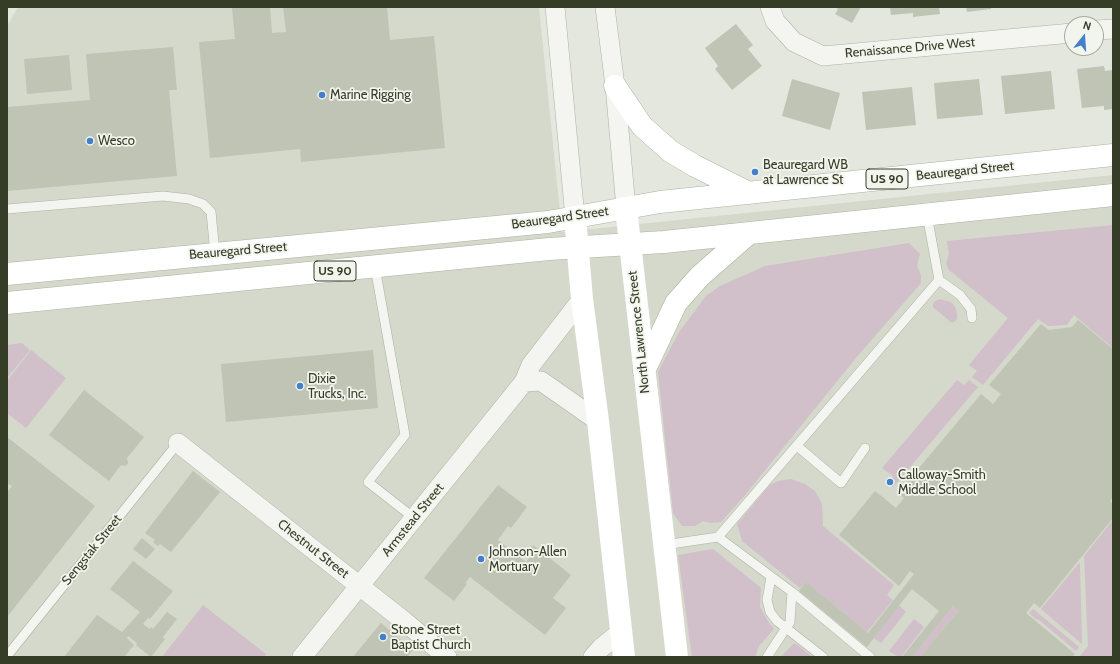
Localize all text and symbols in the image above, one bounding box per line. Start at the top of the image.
north arrow [1064,16,1104,56]
text: N [1081,18,1093,33]
street label: Renaissance Drive West [844,35,976,61]
place label: Marine Rigging [330,87,411,103]
marker: Marine Rigging [317,90,327,100]
place label: Wesco [98,133,135,149]
marker: Wesco [85,136,95,146]
place label: Beauregard WB at Lawrence St [763,157,848,188]
street label: Beauregard Street [915,158,1015,184]
marker: Beauregard WB at Lawrence St [750,167,760,177]
road number: US 90 [866,169,908,189]
street label: Beauregard Street [510,203,610,233]
street label: Beauregard Street [188,239,288,263]
road number: US 90 [314,261,356,281]
street label: North Lawrence Street [625,270,653,394]
place label: Dixie Trucks, Inc. [308,371,367,402]
marker: Dixie Trucks, Inc. [295,381,305,391]
place label: Calloway-Smith Middle School [898,467,986,498]
marker: Calloway-Smith Middle School [885,477,895,487]
street label: Armstead Street [379,480,447,560]
street label: Sengstak Street [59,512,125,588]
street label: Chestnut Street [274,516,352,582]
place label: Johnson-Allen Mortuary [489,544,567,575]
marker: Johnson-Allen Mortuary [476,554,486,564]
place label: Stone Street Baptist Church [391,622,471,653]
marker: Stone Street Baptist Church [378,632,388,642]

